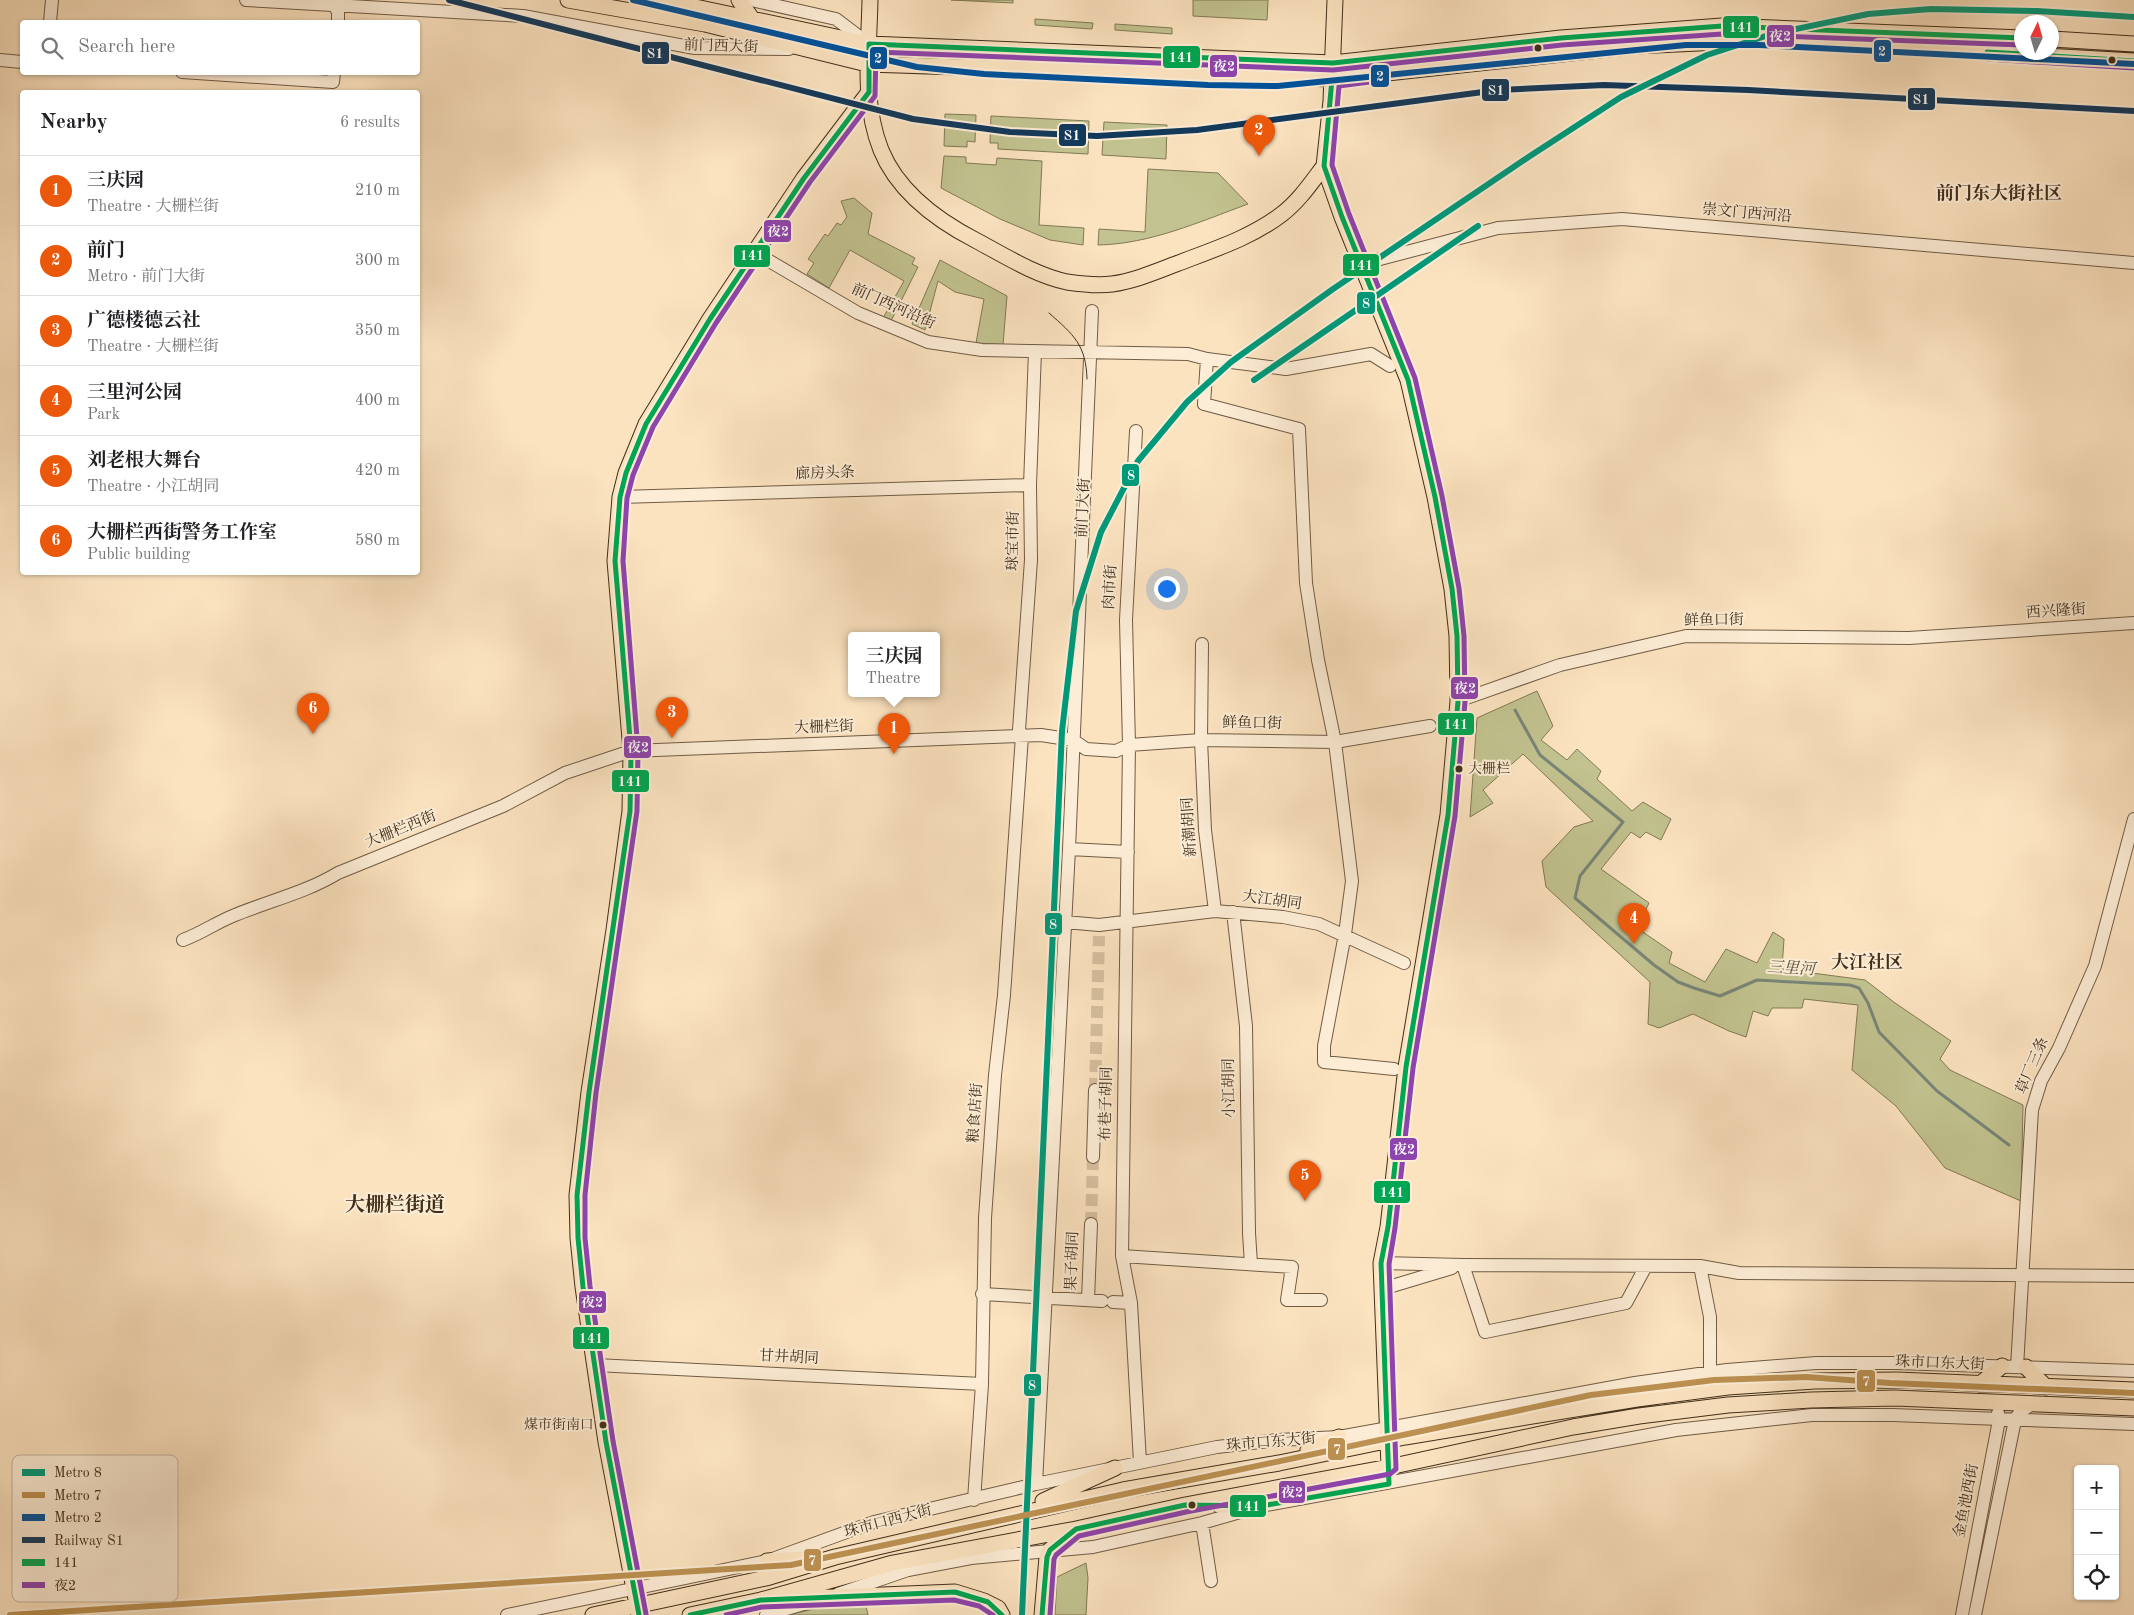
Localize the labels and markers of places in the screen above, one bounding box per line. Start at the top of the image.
unlabelled marker [1533,43,1543,53]
unlabelled marker [2107,55,2117,65]
pin: 2 [1243,115,1275,156]
pin: 6 [297,693,329,734]
pin: 3 [656,697,688,738]
pin: 1 [878,713,910,754]
place label: 大栅栏 [1468,761,1510,776]
marker: 大栅栏 [1454,764,1464,774]
pin: 4 [1618,903,1650,944]
pin: 5 [1289,1160,1321,1201]
place label: 煤市街南口 [524,1417,594,1432]
marker: 煤市街南口 [598,1420,608,1430]
unlabelled marker [1187,1500,1197,1510]

